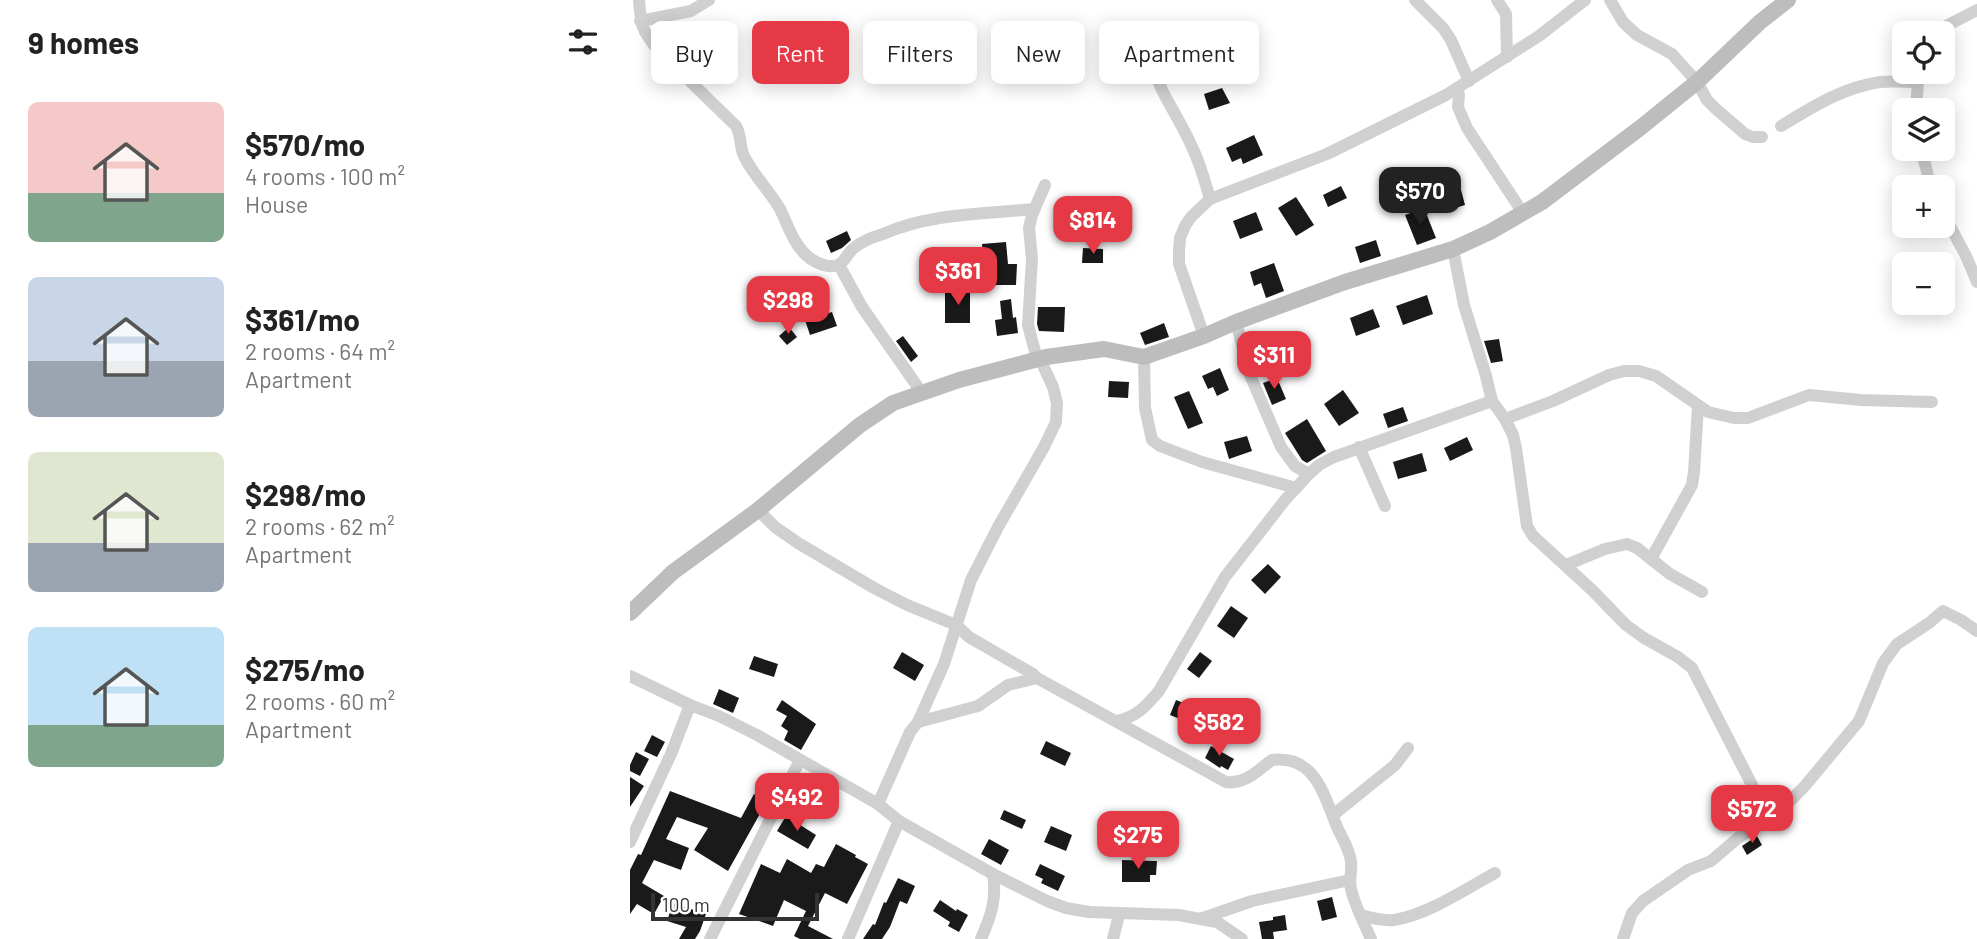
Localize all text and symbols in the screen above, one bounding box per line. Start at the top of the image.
chip: Buy [651,21,738,84]
chip: Rent [752,21,849,84]
chip: Filters [863,21,977,84]
chip: New [991,21,1085,84]
chip: Apartment [1099,21,1259,84]
map controls [1892,21,1955,315]
button: locate [1892,21,1955,84]
icon: filters [564,23,602,61]
text: 9 homes [28,24,139,60]
button: layers [1892,98,1955,161]
text: $570/mo [245,126,365,162]
icon: home [84,130,168,214]
text: 4 rooms · 100 m² [245,162,405,190]
pin: $570 [1379,168,1461,227]
button: + [1892,175,1955,238]
text: $570 [1395,176,1445,204]
text: House [245,190,308,218]
pin: $814 [1052,196,1134,256]
text: $814 [1069,205,1117,233]
pin: $361 [917,247,999,307]
button: − [1892,252,1955,315]
text: $361 [935,256,981,284]
pin: $298 [747,276,829,336]
text: $298 [763,285,813,313]
text: $361/mo [245,301,360,337]
icon: home [84,305,168,389]
pin: $311 [1233,332,1315,391]
text: 2 rooms · 64 m² [245,337,395,365]
text: $311 [1253,340,1295,368]
text: Apartment [245,365,352,393]
text: $298/mo [245,476,366,512]
icon: home [84,480,168,564]
text: 2 rooms · 62 m² [245,512,395,540]
text: Apartment [245,540,352,568]
text: $275/mo [245,651,365,687]
icon: home [84,655,168,739]
text: 2 rooms · 60 m² [245,687,395,715]
pin: $582 [1178,698,1260,758]
text: $582 [1194,707,1244,735]
text: Apartment [245,715,352,743]
pin: $492 [756,774,838,833]
text: $492 [771,782,823,810]
pin: $572 [1711,786,1793,845]
text: $572 [1727,794,1777,822]
pin: $275 [1097,812,1179,871]
text: $275 [1113,820,1163,848]
scale bar [651,890,819,922]
text: 100 m [662,893,710,916]

